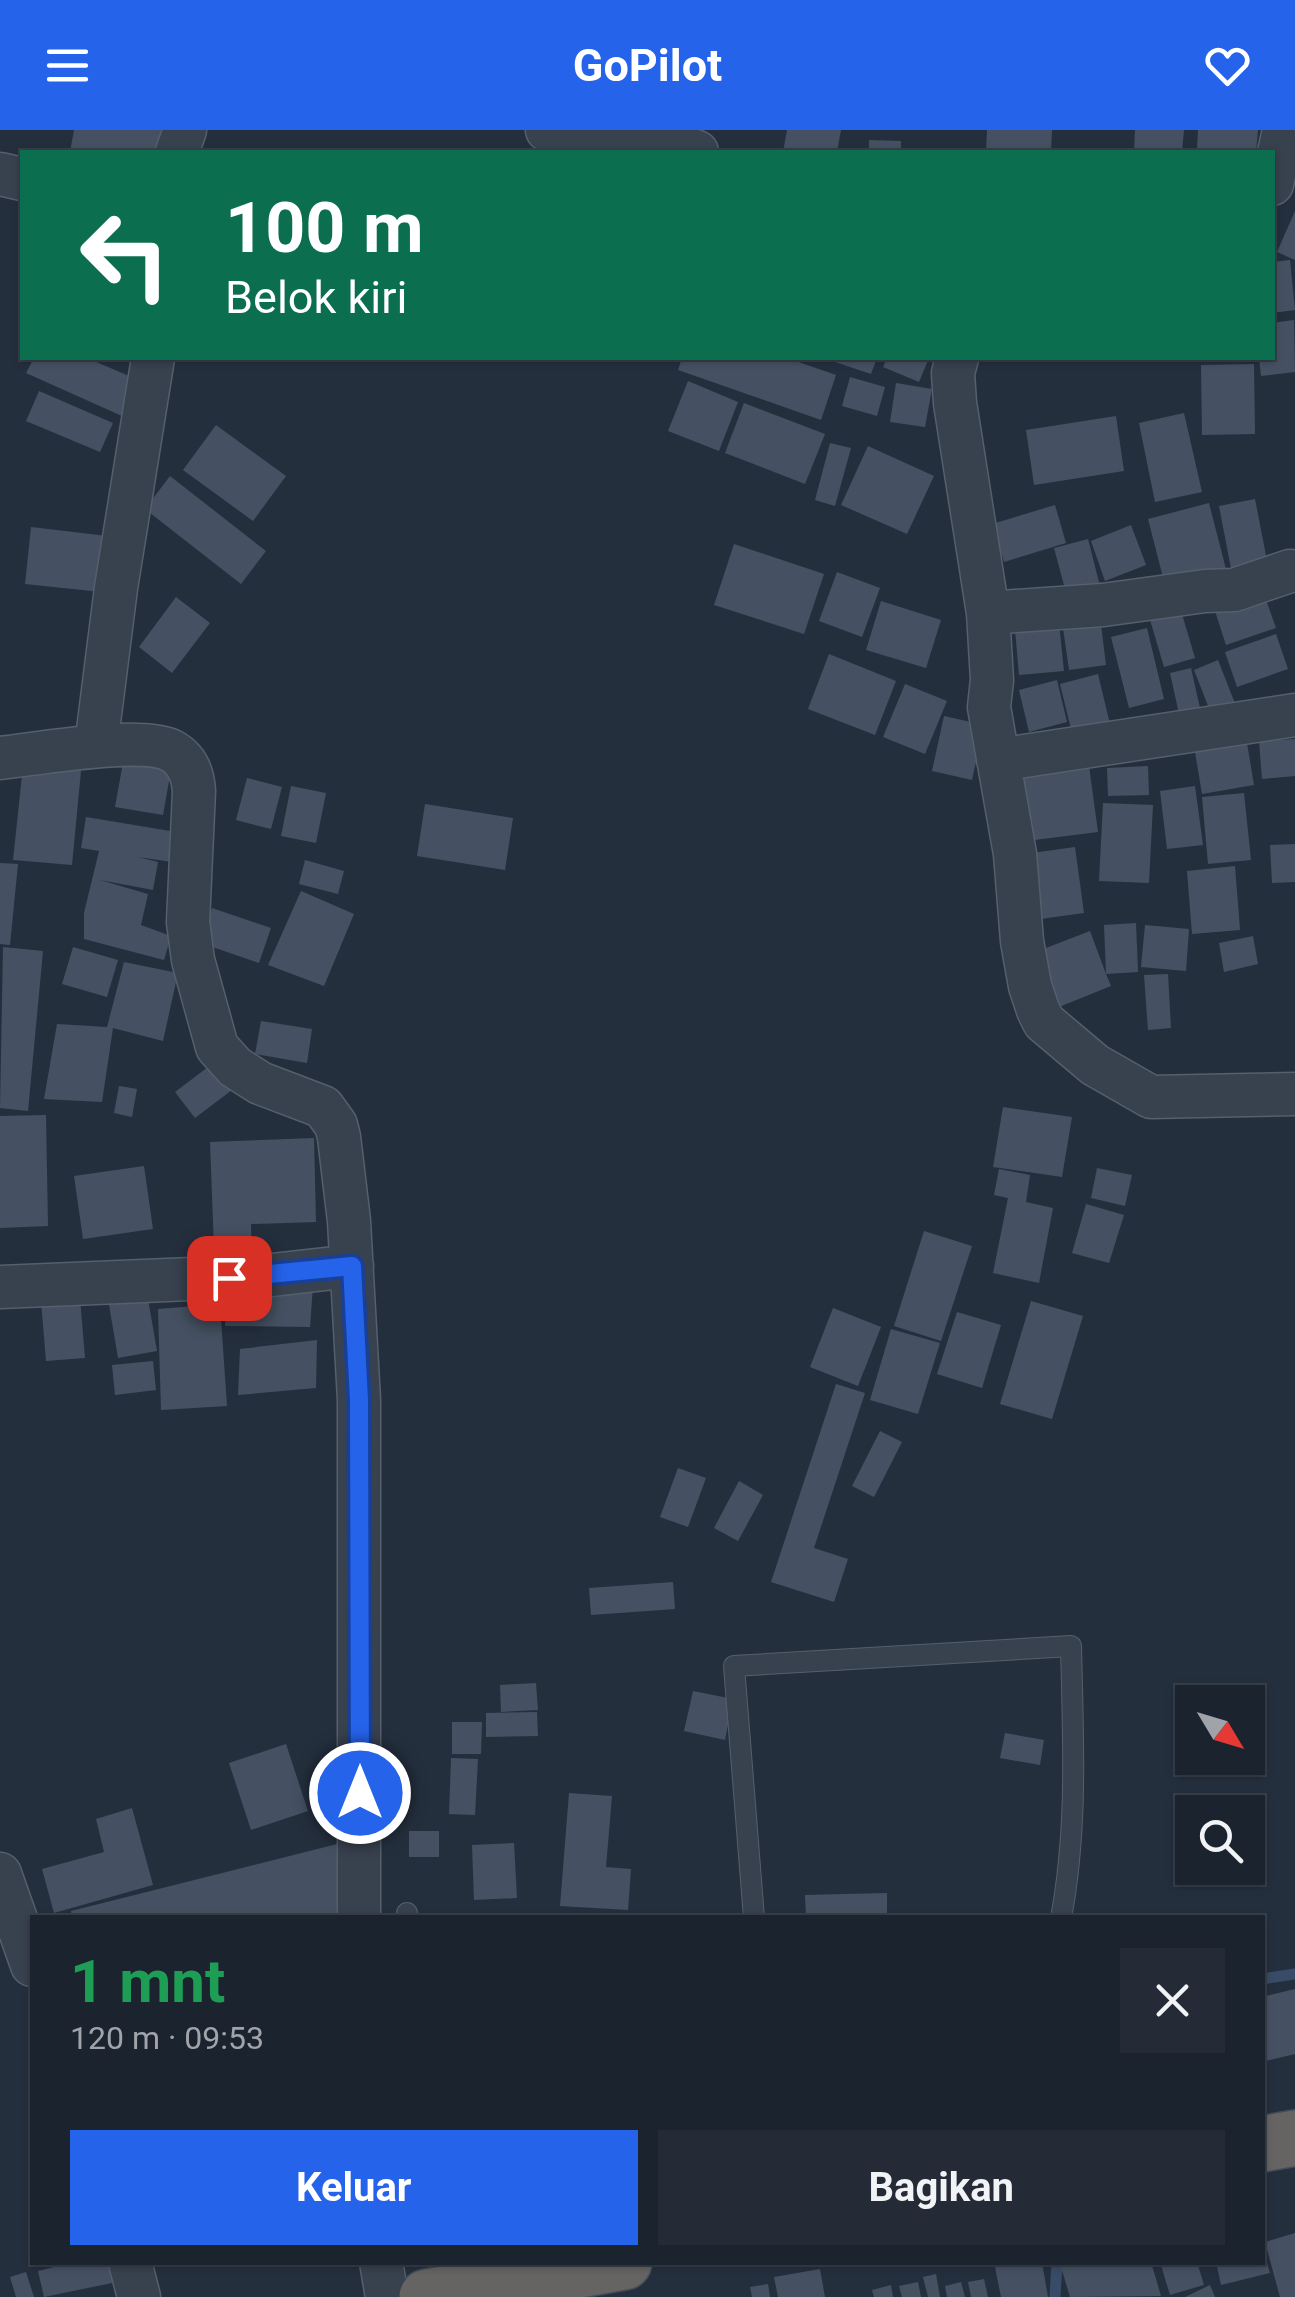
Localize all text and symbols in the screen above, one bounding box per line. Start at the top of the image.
icon: menu [40,38,95,93]
icon: heart [1200,38,1255,93]
text: GoPilot [573,39,722,92]
text: 100 m [225,187,424,269]
icon: left [60,190,190,320]
text: Belok kiri [225,271,407,324]
pin [187,1236,272,1321]
icon: arrive [202,1251,257,1306]
north arrow [1175,1685,1265,1775]
map controls [1175,1685,1265,1885]
position arrow [308,1741,412,1845]
button: search [1175,1795,1265,1885]
text: 1 mnt [70,1946,225,2017]
button: close [1120,1948,1225,2053]
text: 120 m · 09:53 [70,2019,264,2057]
button: Keluar [70,2130,638,2245]
button: Bagikan [658,2130,1225,2245]

